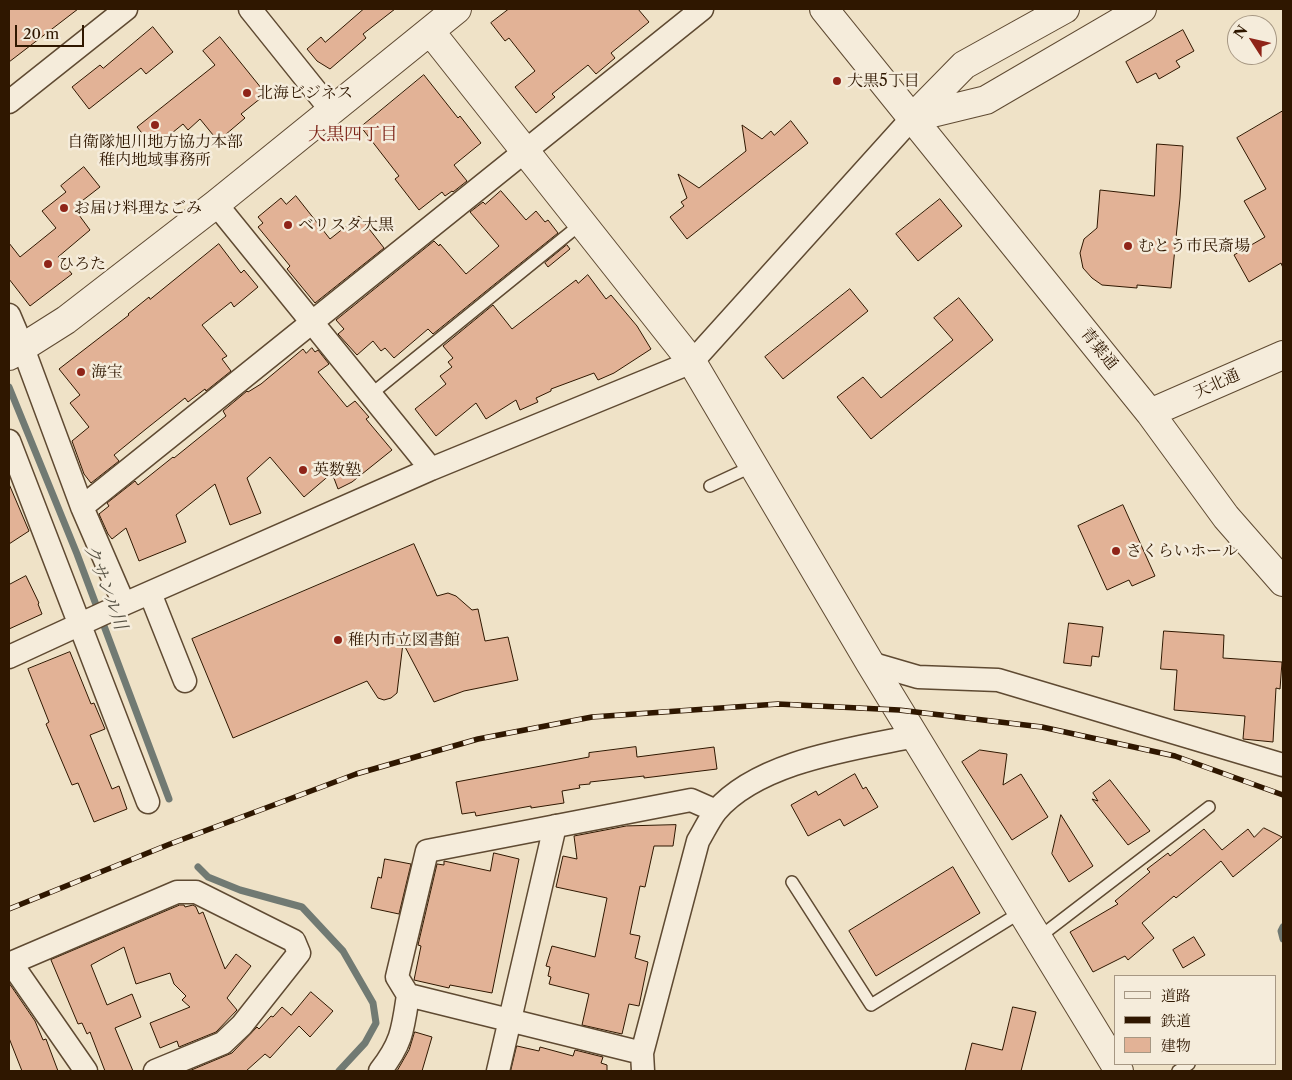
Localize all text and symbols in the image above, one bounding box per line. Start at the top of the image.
scale bar [18,15,86,47]
north arrow [1227,15,1277,65]
text: N [1230,22,1251,42]
text: 20 m [23,24,59,43]
place label: 大黒5丁目 [847,71,920,91]
marker: 大黒5丁目 [831,75,843,87]
place label: 北海ビジネス [257,83,353,103]
marker: 北海ビジネス [241,87,253,99]
marker: 自衛隊旭川地方協力本部 稚内地域事務所 [149,119,161,131]
district label: 大黒四丁目 [308,124,398,146]
place label: 自衛隊旭川地方協力本部 稚内地域事務所 [67,132,243,170]
place label: お届け料理なごみ [74,198,202,218]
marker: お届け料理なごみ [58,202,70,214]
place label: ベリスタ大黒 [298,215,394,235]
marker: ベリスタ大黒 [282,219,294,231]
place label: むとう市民斎場 [1138,236,1250,256]
marker: むとう市民斎場 [1122,240,1134,252]
place label: ひろた [58,254,106,274]
marker: ひろた [42,258,54,270]
street label: 青葉通 [1076,324,1122,374]
place label: 海宝 [91,362,123,382]
street label: 天北通 [1191,365,1243,403]
marker: 海宝 [75,366,87,378]
place label: 英数塾 [313,460,361,480]
marker: 英数塾 [297,464,309,476]
water label: クサンル川 [79,541,131,633]
place label: さくらいホール [1126,541,1238,561]
marker: さくらいホール [1110,545,1122,557]
place label: 稚内市立図書館 [348,630,460,650]
marker: 稚内市立図書館 [332,634,344,646]
legend [1114,975,1277,1065]
text: 道路 [1161,986,1191,1005]
text: 鉄道 [1161,1011,1191,1030]
text: 建物 [1161,1036,1191,1055]

